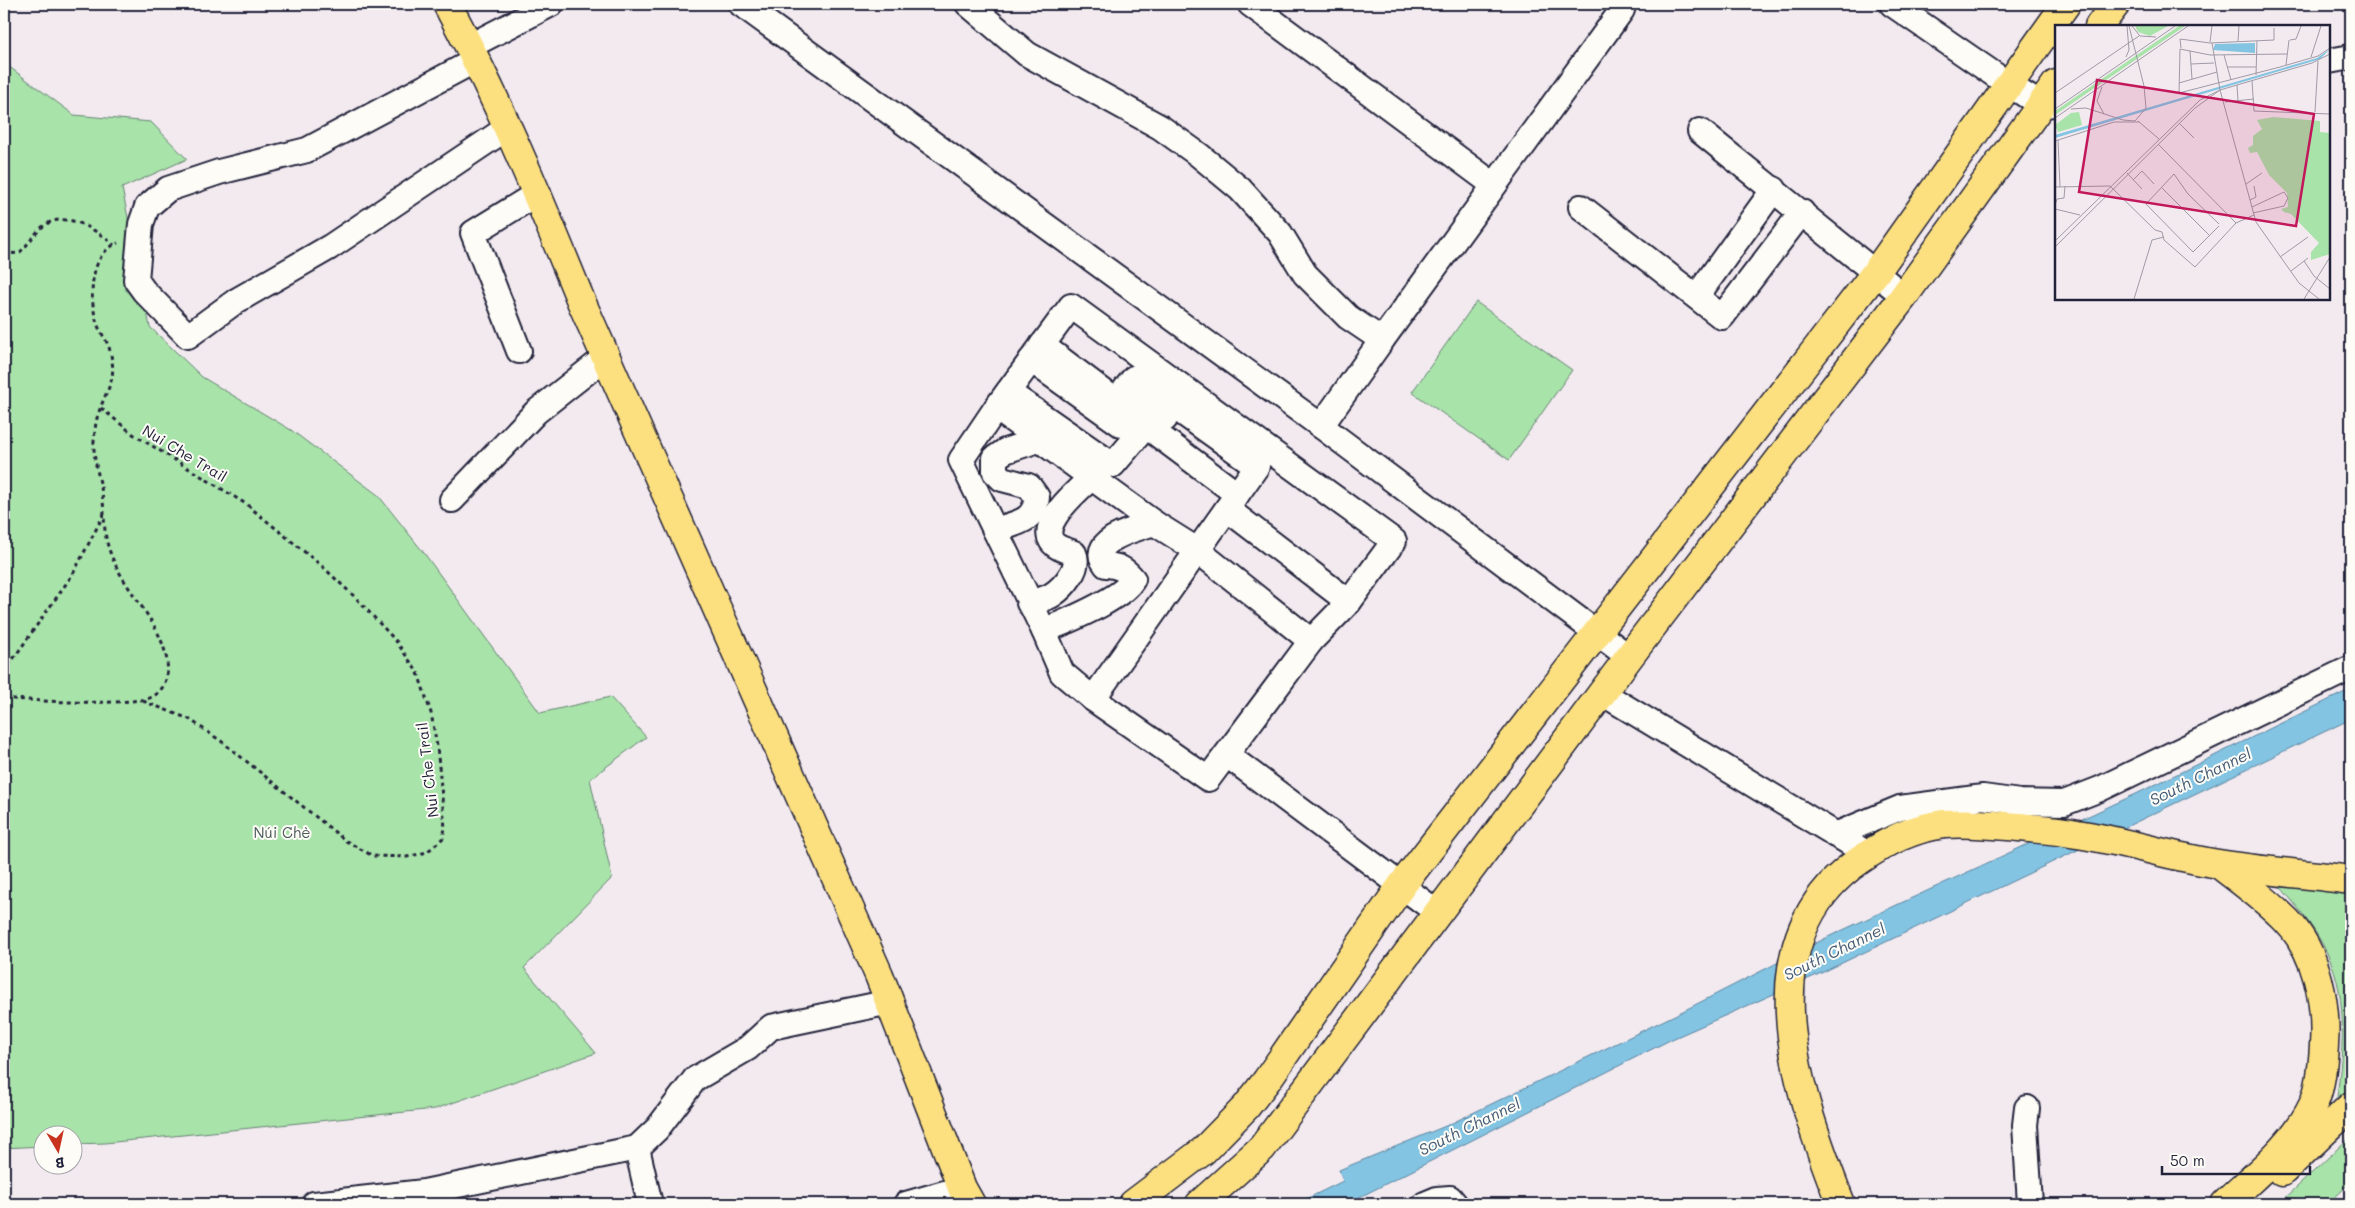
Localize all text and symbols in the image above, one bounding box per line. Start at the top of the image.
inset map [2055,25,2330,300]
street label: Nui Che Trail [139,420,231,486]
street label: Nui Che Trail [411,721,443,819]
water label: South Channel [2146,742,2254,810]
park label: Núi Chè [253,822,311,842]
water label: South Channel [1780,917,1888,985]
water label: South Channel [1415,1092,1523,1160]
north arrow [32,1126,82,1176]
scale bar [2162,1143,2310,1175]
text: 50 m [2170,1150,2205,1170]
text: B [54,1153,66,1173]

